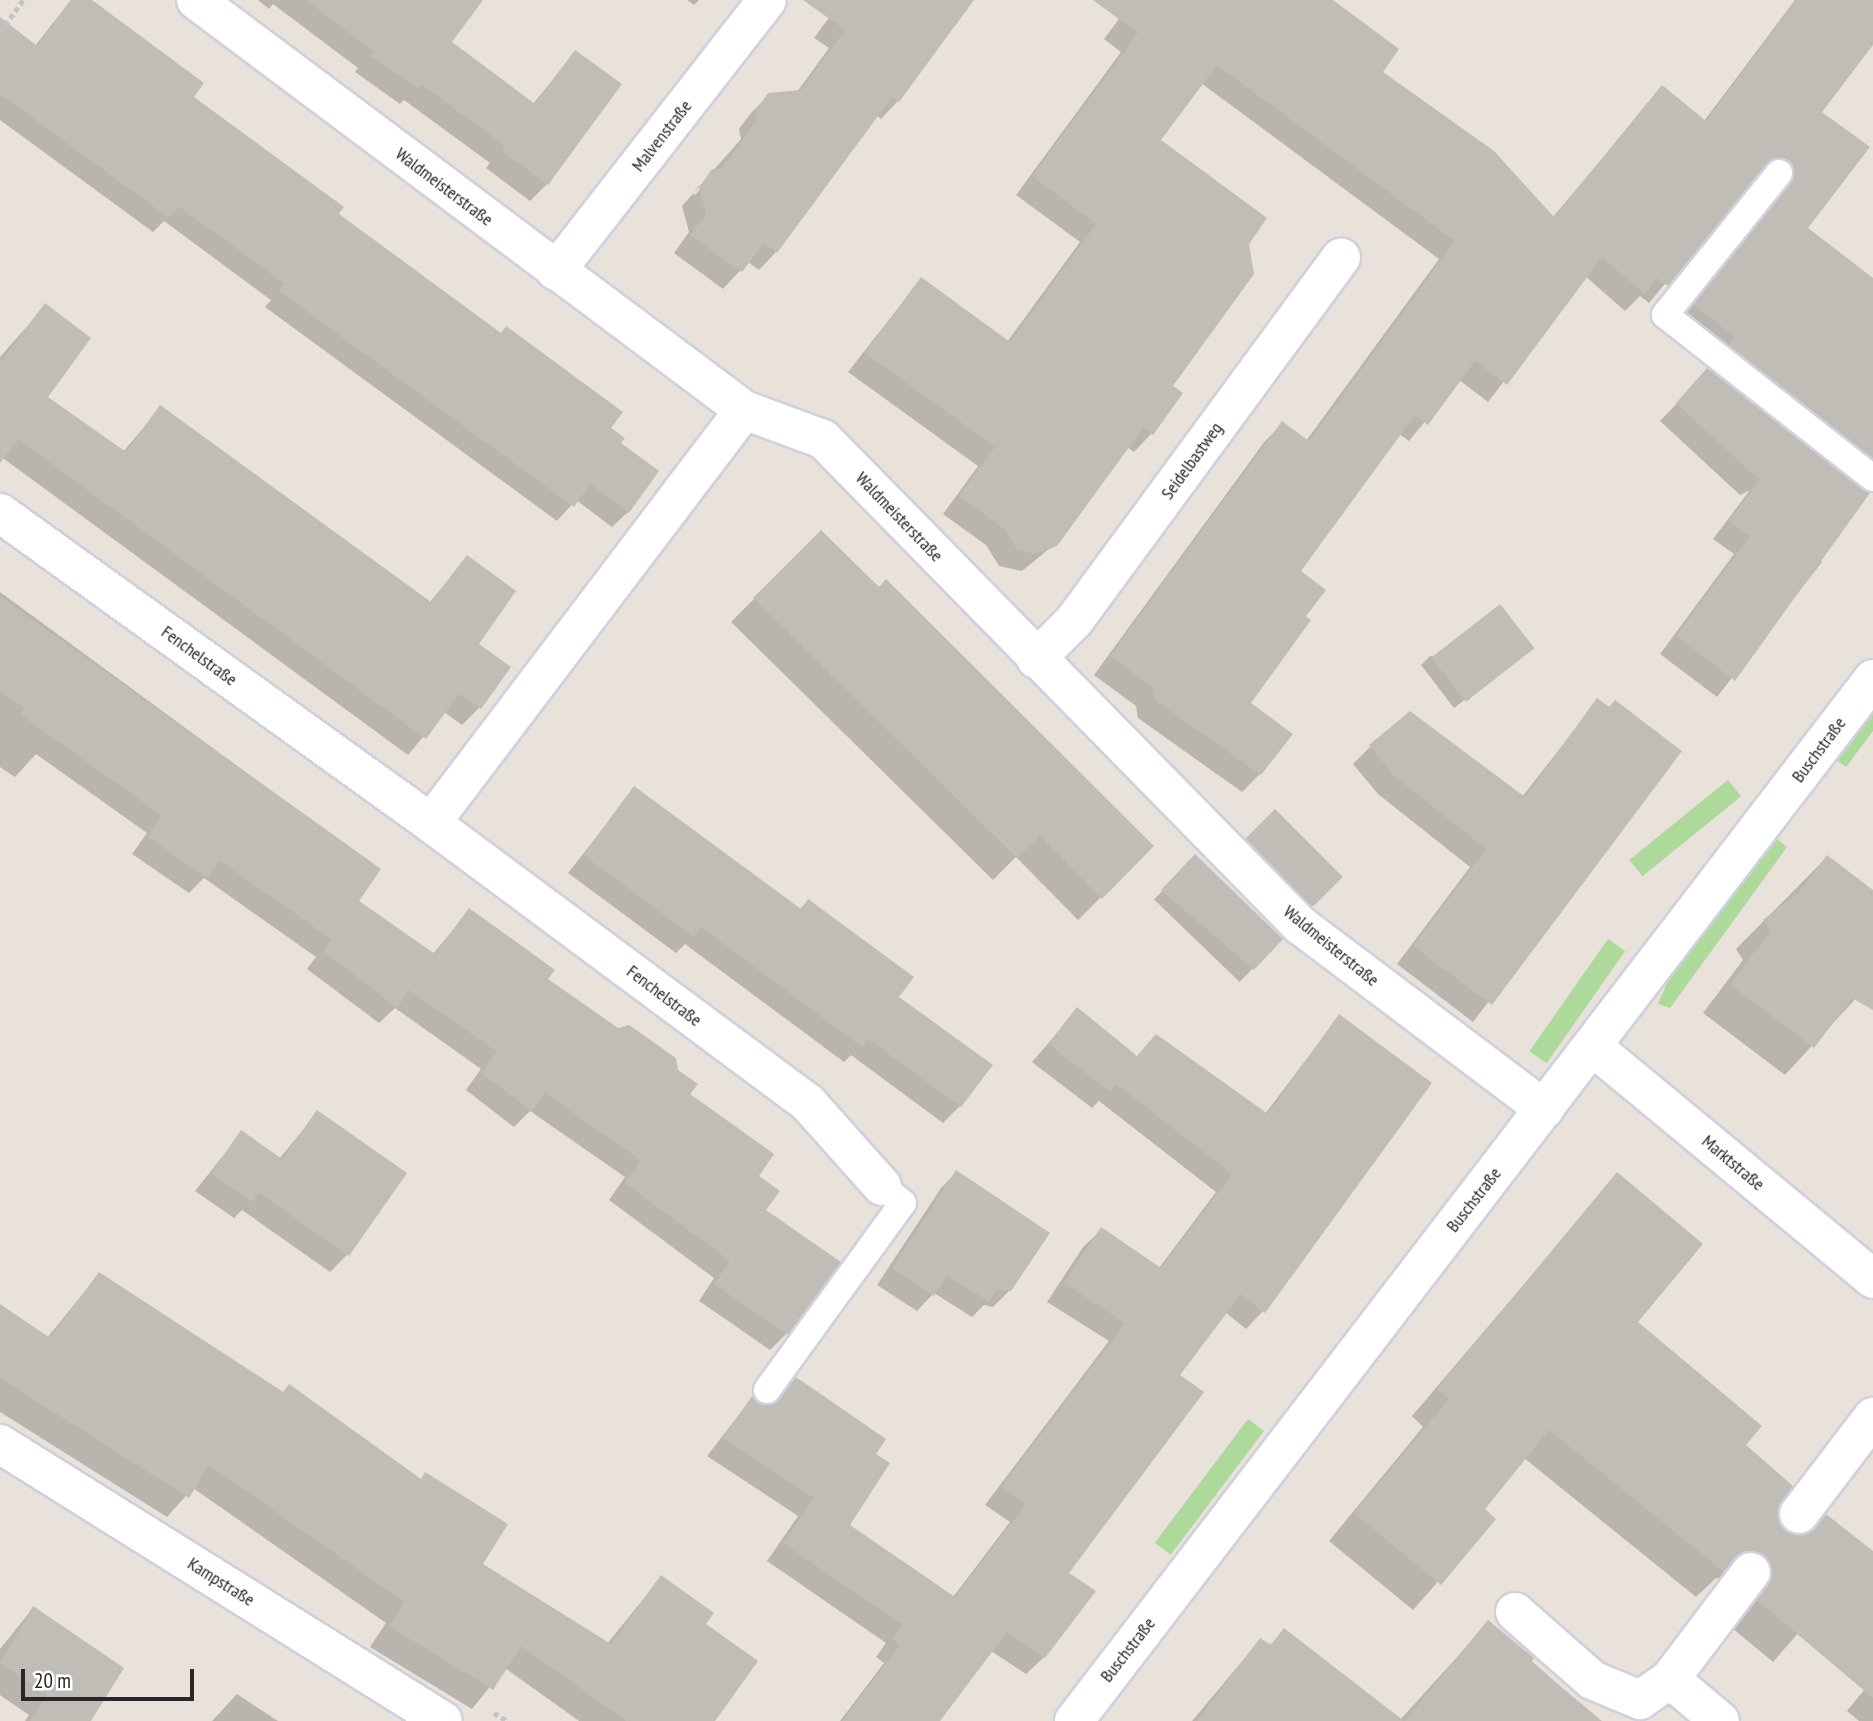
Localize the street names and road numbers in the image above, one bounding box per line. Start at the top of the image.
street label: Malvenstraße [627,96,697,176]
street label: Waldmeisterstraße [391,143,497,231]
street label: Seidelbastweg [1157,418,1227,504]
street label: Waldmeisterstraße [851,468,947,566]
street label: Fenchelstraße [157,621,241,691]
street label: Buschstraße [1787,713,1851,787]
street label: Waldmeisterstraße [1279,901,1383,991]
street label: Fenchelstraße [622,961,706,1031]
street label: Marktstraße [1697,1131,1769,1195]
street label: Buschstraße [1442,1163,1506,1237]
street label: Kampstraße [184,1553,258,1611]
street label: Buschstraße [1096,1613,1160,1687]

